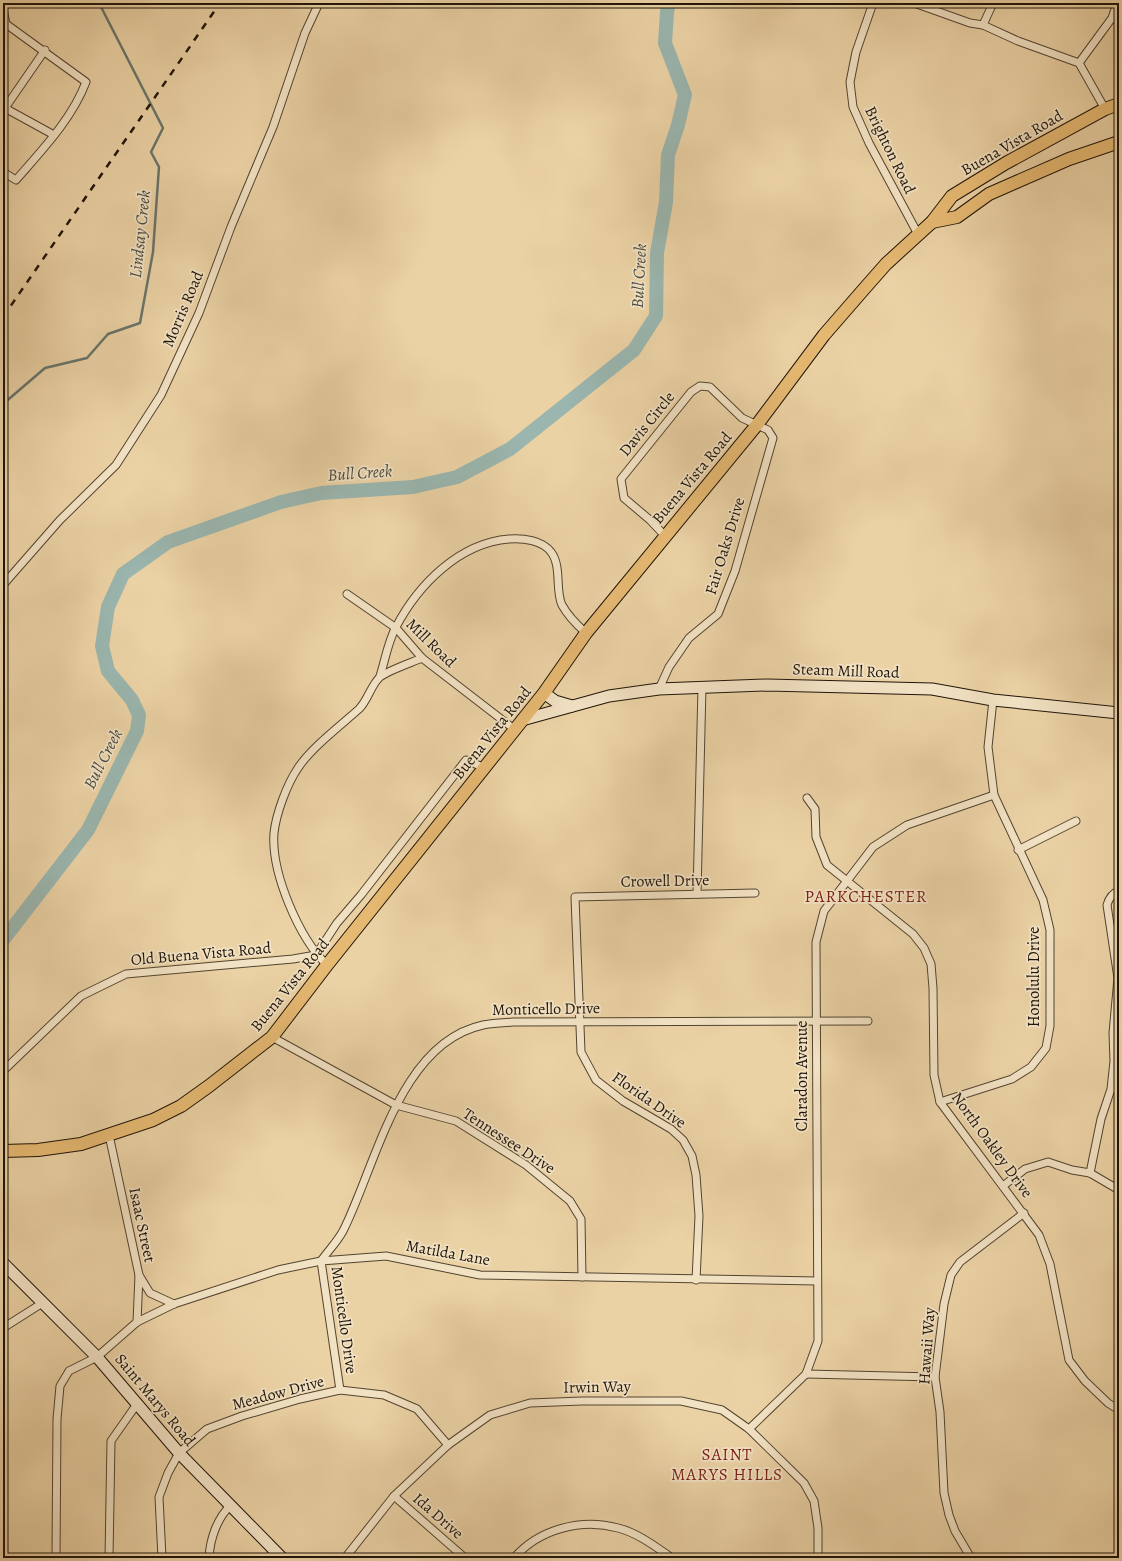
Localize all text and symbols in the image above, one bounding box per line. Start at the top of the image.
street label: Brighton Road [859,102,921,198]
street label: Buena Vista Road [957,105,1067,181]
water label: Lindsay Creek [124,188,156,279]
water label: Bull Creek [626,243,652,309]
street label: Morris Road [157,267,209,351]
street label: Davis Circle [614,387,680,461]
street label: Buena Vista Road [647,427,737,529]
water label: Bull Creek [327,459,394,487]
street label: Fair Oaks Drive [700,495,750,597]
street label: Mill Road [401,613,461,673]
street label: Steam Mill Road [792,658,900,684]
street label: Buena Vista Road [448,681,537,784]
water label: Bull Creek [78,725,128,793]
street label: Crowell Drive [621,869,709,893]
district label: PARKCHESTER [805,885,927,908]
street label: Honolulu Drive [1023,927,1045,1027]
street label: Buena Vista Road [246,933,335,1036]
street label: Old Buena Vista Road [130,937,272,971]
street label: Monticello Drive [492,997,600,1021]
street label: Claradon Avenue [791,1021,813,1131]
street label: Florida Drive [608,1066,690,1134]
street label: North Oakley Drive [946,1088,1038,1202]
street label: Tennessee Drive [459,1103,559,1179]
street label: Isaac Street [123,1185,161,1265]
street label: Matilda Lane [404,1235,492,1271]
street label: Monticello Drive [326,1265,362,1375]
street label: Hawaii Way [913,1306,941,1385]
street label: Saint Marys Road [110,1349,201,1451]
street label: Meadow Drive [229,1370,327,1416]
street label: Irwin Way [563,1375,632,1399]
district label: SAINT MARYS HILLS [671,1443,783,1486]
street label: Ida Drive [408,1488,468,1544]

